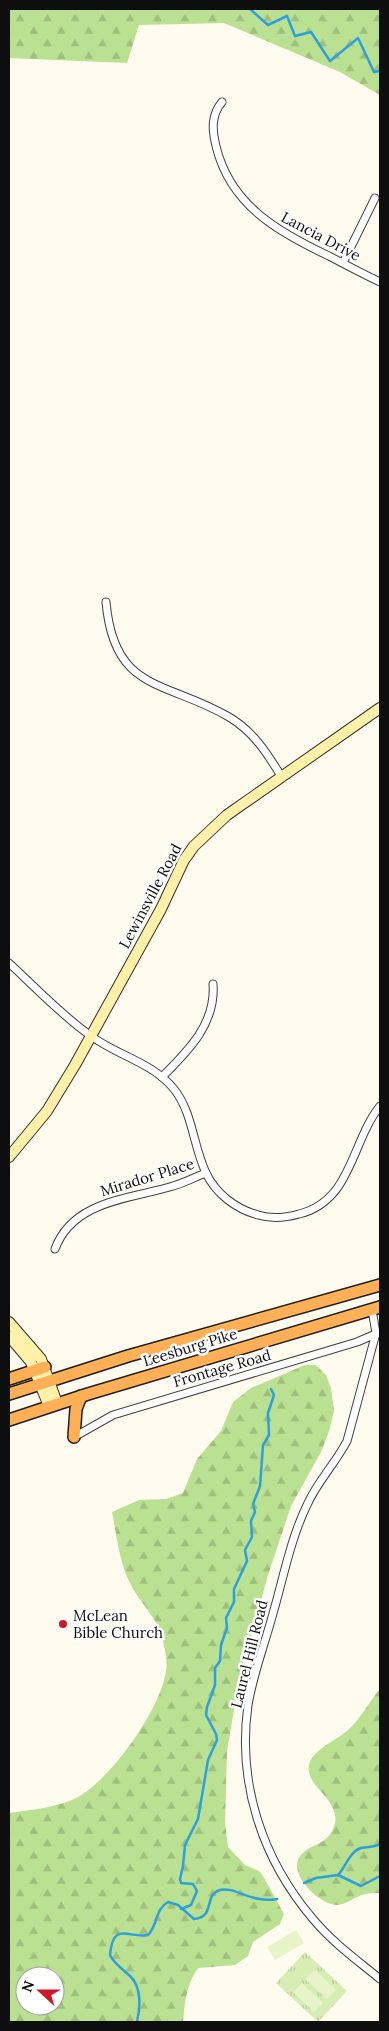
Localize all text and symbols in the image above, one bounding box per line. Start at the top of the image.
street label: Lancia Drive [278,207,364,265]
street label: Lewinsville Road [114,840,186,952]
street label: Mirador Place [98,1154,196,1200]
street label: Leesburg Pike [141,1324,239,1370]
street label: Frontage Road [171,1345,273,1391]
street label: Laurel Hill Road [226,1598,272,1710]
place label: McLean Bible Church [73,1606,163,1642]
marker: McLean Bible Church [57,1618,69,1630]
north arrow [15,1966,65,2016]
text: N [18,1978,38,1995]

